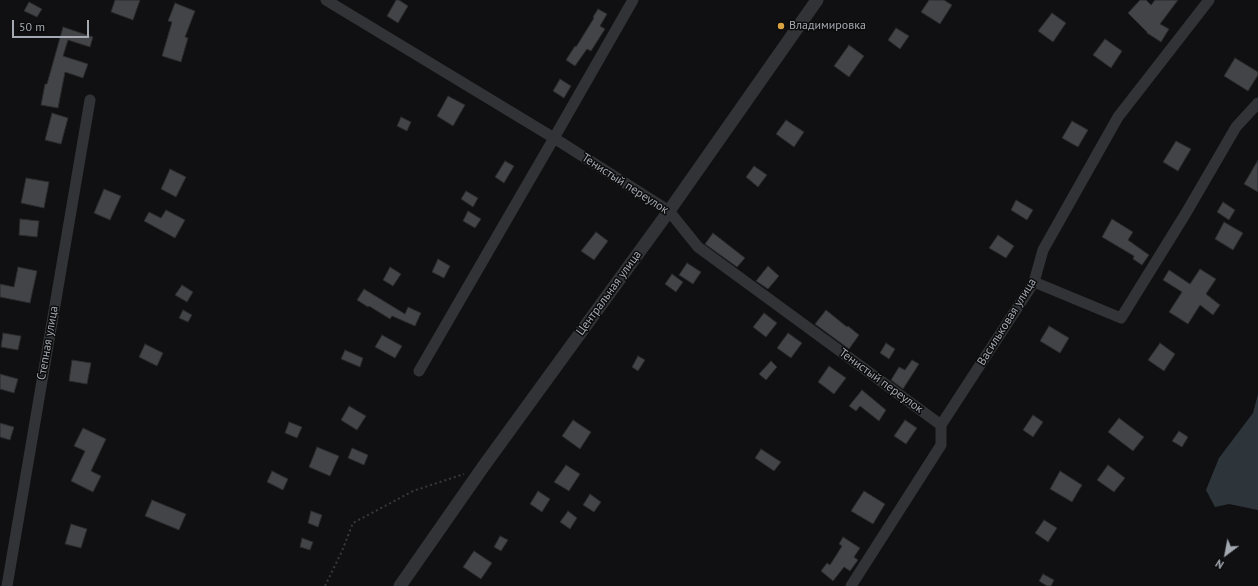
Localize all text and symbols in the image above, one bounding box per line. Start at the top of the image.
scale bar [14,12,91,38]
text: 50 m [19,19,45,34]
place label: Владимировка [789,19,866,33]
marker: Владимировка [776,21,786,31]
street label: Тенистый переулок [579,151,671,217]
street label: Центральная улица [573,248,645,338]
street label: Васильковая улица [974,276,1040,368]
street label: Степная улица [34,305,62,381]
street label: Тенистый переулок [836,346,926,416]
north arrow [1206,534,1246,574]
text: N [1213,556,1226,572]

